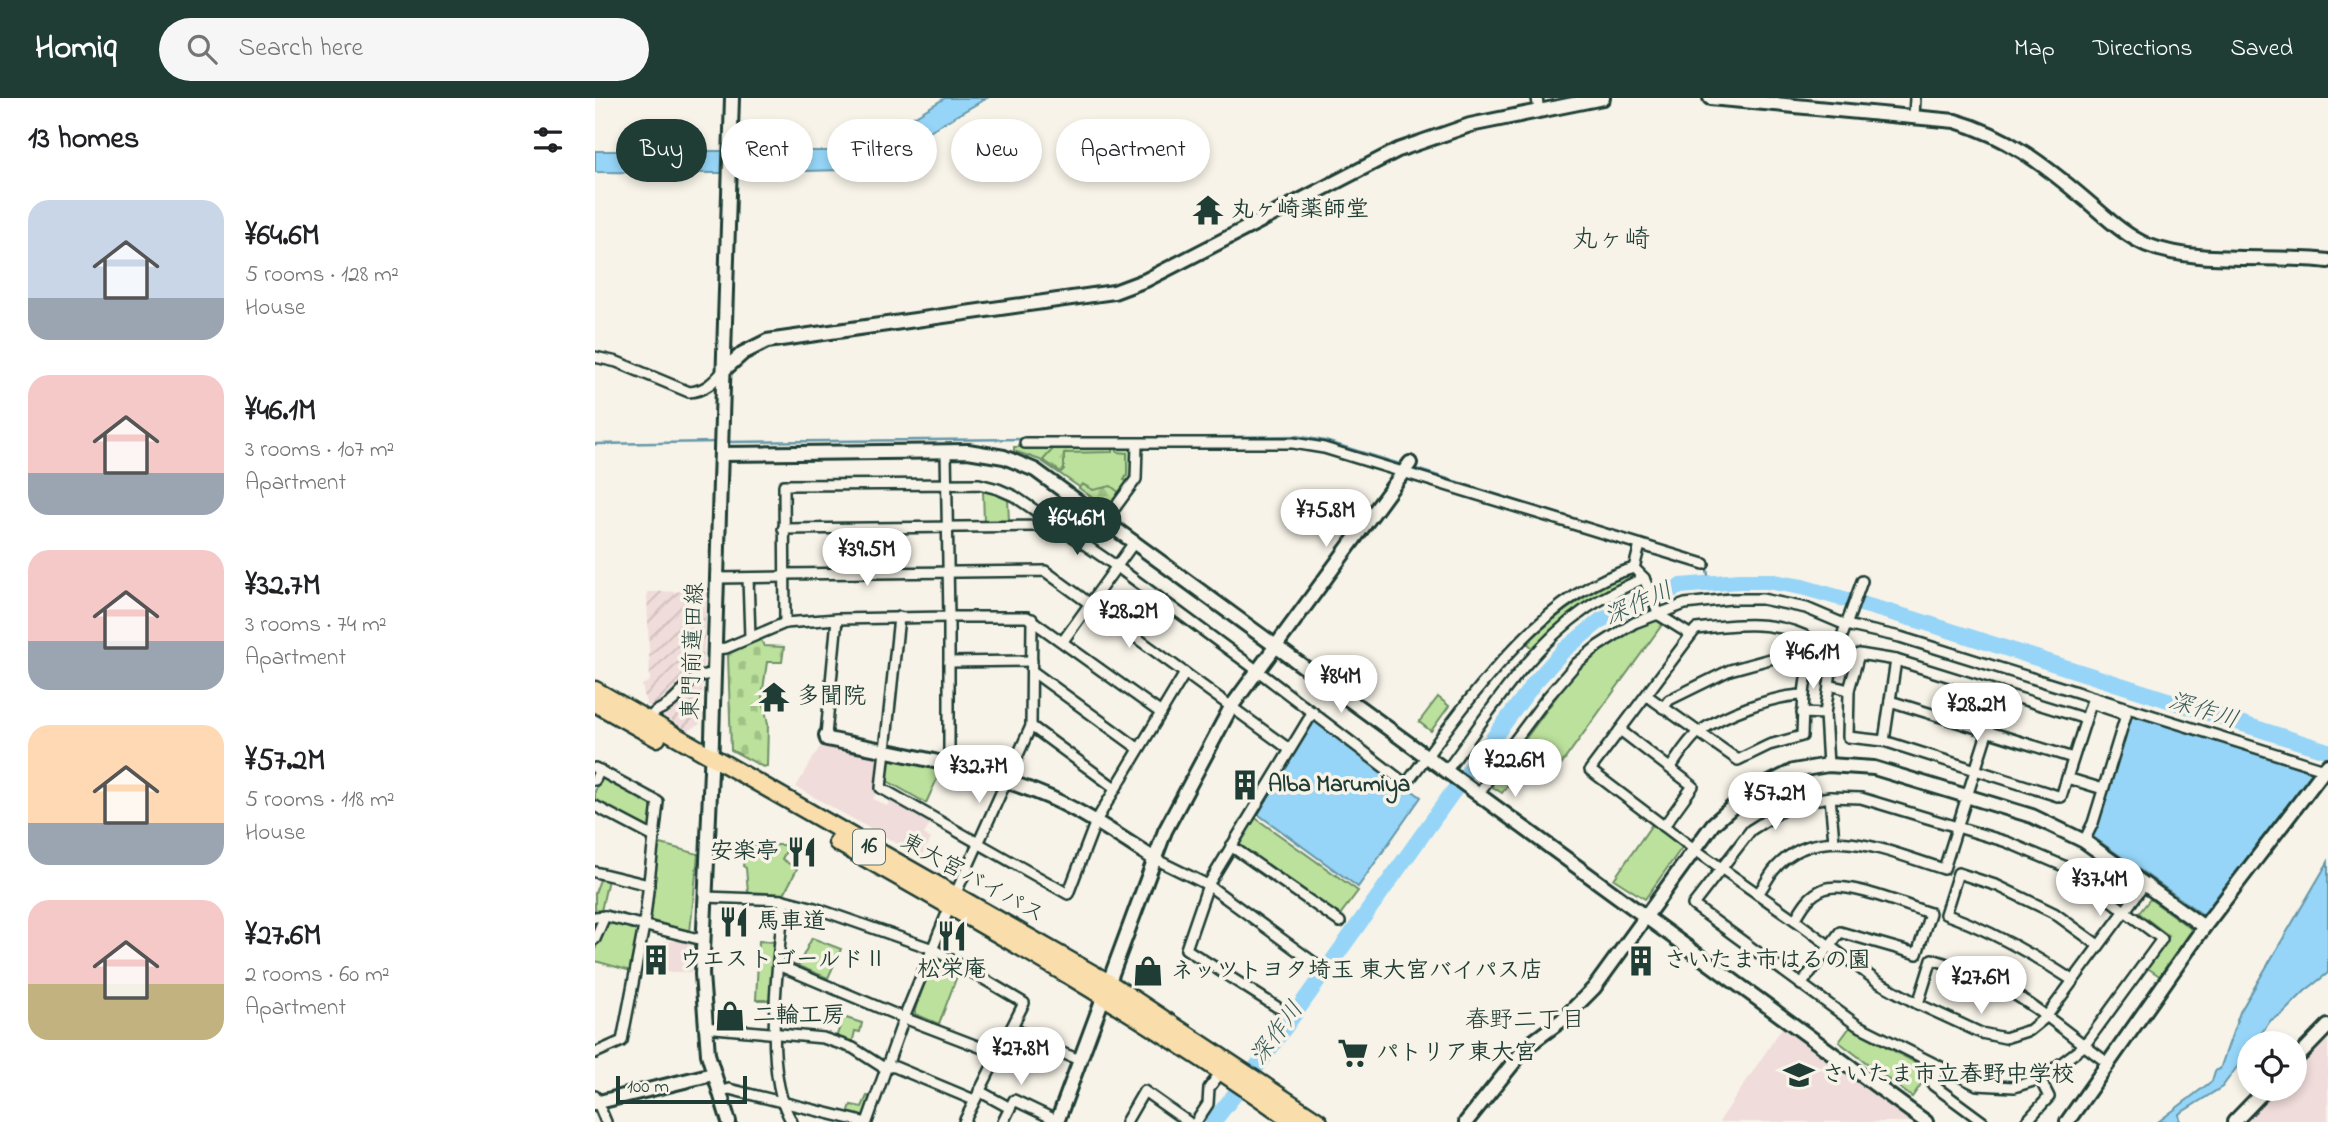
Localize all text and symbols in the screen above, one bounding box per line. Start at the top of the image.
search box [159,18,649,81]
text: Homiq [35,25,117,73]
icon: search [183,30,221,68]
text: Search here [239,30,363,68]
text: Map [2014,32,2055,67]
text: Directions [2093,32,2192,67]
text: Saved [2230,32,2293,67]
text: 13 homes [28,118,139,162]
chip: Buy [616,119,707,182]
chip: Rent [721,119,813,182]
chip: Filters [827,119,937,182]
chip: New [951,119,1042,182]
chip: Apartment [1056,119,1210,182]
icon: filters [529,121,567,159]
temple icon: 丸ヶ崎薬師堂 [1191,193,1225,227]
place label: 丸ヶ崎薬師堂 [1231,194,1369,227]
text: ¥64.6M [245,215,320,259]
district label: 丸ヶ崎 [1572,222,1650,260]
icon: home [84,228,168,312]
text: 5 rooms · 128 m² [245,259,399,292]
text: House [245,292,305,325]
text: ¥46.1M [245,390,316,434]
icon: home [84,403,168,487]
text: 3 rooms · 107 m² [245,434,394,467]
text: Apartment [245,467,346,500]
pin: ¥75.8M [1269,490,1383,549]
text: ¥75.8M [1297,495,1355,528]
pin: ¥64.6M [1020,498,1134,557]
text: ¥64.6M [1048,503,1106,536]
pin: ¥39.5M [810,528,924,588]
text: ¥39.5M [838,534,896,567]
text: ¥32.7M [245,565,321,609]
water label: 深作川 [1599,574,1679,636]
icon: home [84,578,168,662]
street label: 東門前蓮田線 [675,581,713,721]
pin: ¥28.2M [1072,590,1186,650]
text: ¥28.2M [1099,596,1159,629]
text: 3 rooms · 74 m² [245,609,387,642]
pin: ¥46.1M [1756,632,1870,691]
text: ¥46.1M [1786,637,1840,670]
text: Apartment [245,642,346,675]
pin: ¥84M [1300,656,1382,715]
text: ¥84M [1320,661,1362,694]
temple icon: 多聞院 [757,680,791,714]
place label: 多聞院 [797,681,866,714]
pin: ¥28.2M [1920,684,2034,743]
water label: 深作川 [2163,685,2243,739]
text: ¥28.2M [1947,689,2007,722]
text: ¥57.2M [245,740,325,784]
pin: ¥22.6M [1458,740,1572,799]
text: ¥22.6M [1485,745,1545,778]
pin: ¥32.7M [922,746,1036,805]
text: ¥32.7M [950,751,1008,784]
icon: home [84,753,168,837]
building icon: Alba Marumiya [1228,768,1262,802]
place label: Alba Marumiya [1268,769,1410,804]
pin: ¥57.2M [1718,772,1832,832]
text: ¥57.2M [1744,778,1806,811]
text: 5 rooms · 118 m² [245,784,395,817]
text: House [245,817,305,850]
street label: 東大宮バイパス [894,826,1050,932]
road number: 16 [853,830,885,864]
restaurant icon: 安楽亭 [785,835,819,869]
place label: 安楽亭 [710,836,779,869]
pin: ¥37.4M [2043,858,2157,918]
text: ¥37.4M [2072,864,2128,897]
restaurant icon: 馬車道 [717,905,751,939]
place label: 馬車道 [757,906,826,939]
text: ¥27.6M [245,915,322,959]
restaurant icon: 松栄庵 [935,919,969,953]
icon: home [84,928,168,1012]
building icon: ウエストゴールドⅡ [639,943,673,977]
place label: ウエストゴールドⅡ [679,944,887,977]
building icon: さいたま市はるの園 [1624,944,1658,978]
place label: さいたま市はるの園 [1664,945,1871,978]
place label: 松栄庵 [918,954,987,987]
shop icon: ネッツトヨタ埼玉 東大宮バイパス店 [1131,954,1165,988]
place label: ネッツトヨタ埼玉 東大宮バイパス店 [1171,955,1543,988]
pin: ¥27.6M [1924,956,2038,1016]
text: 2 rooms · 60 m² [245,959,390,992]
text: ¥27.6M [1952,962,2010,995]
text: Apartment [245,992,346,1025]
water label: 深作川 [1243,995,1313,1073]
shop icon: 二輪工房 [713,999,747,1033]
place label: 二輪工房 [753,1000,845,1033]
district label: 春野二丁目 [1465,1004,1585,1039]
pin: ¥27.8M [964,1028,1078,1087]
map controls [2237,1031,2307,1101]
button: locate [2237,1031,2307,1101]
text: ¥27.8M [992,1033,1050,1066]
supermarket icon: パトリア東大宮 [1336,1036,1370,1070]
place label: パトリア東大宮 [1376,1037,1537,1070]
school or university icon: さいたま市立春野中学校 [1782,1058,1816,1092]
place label: さいたま市立春野中学校 [1822,1059,2075,1092]
scale bar [616,1073,747,1105]
text: 100 m [627,1074,669,1101]

